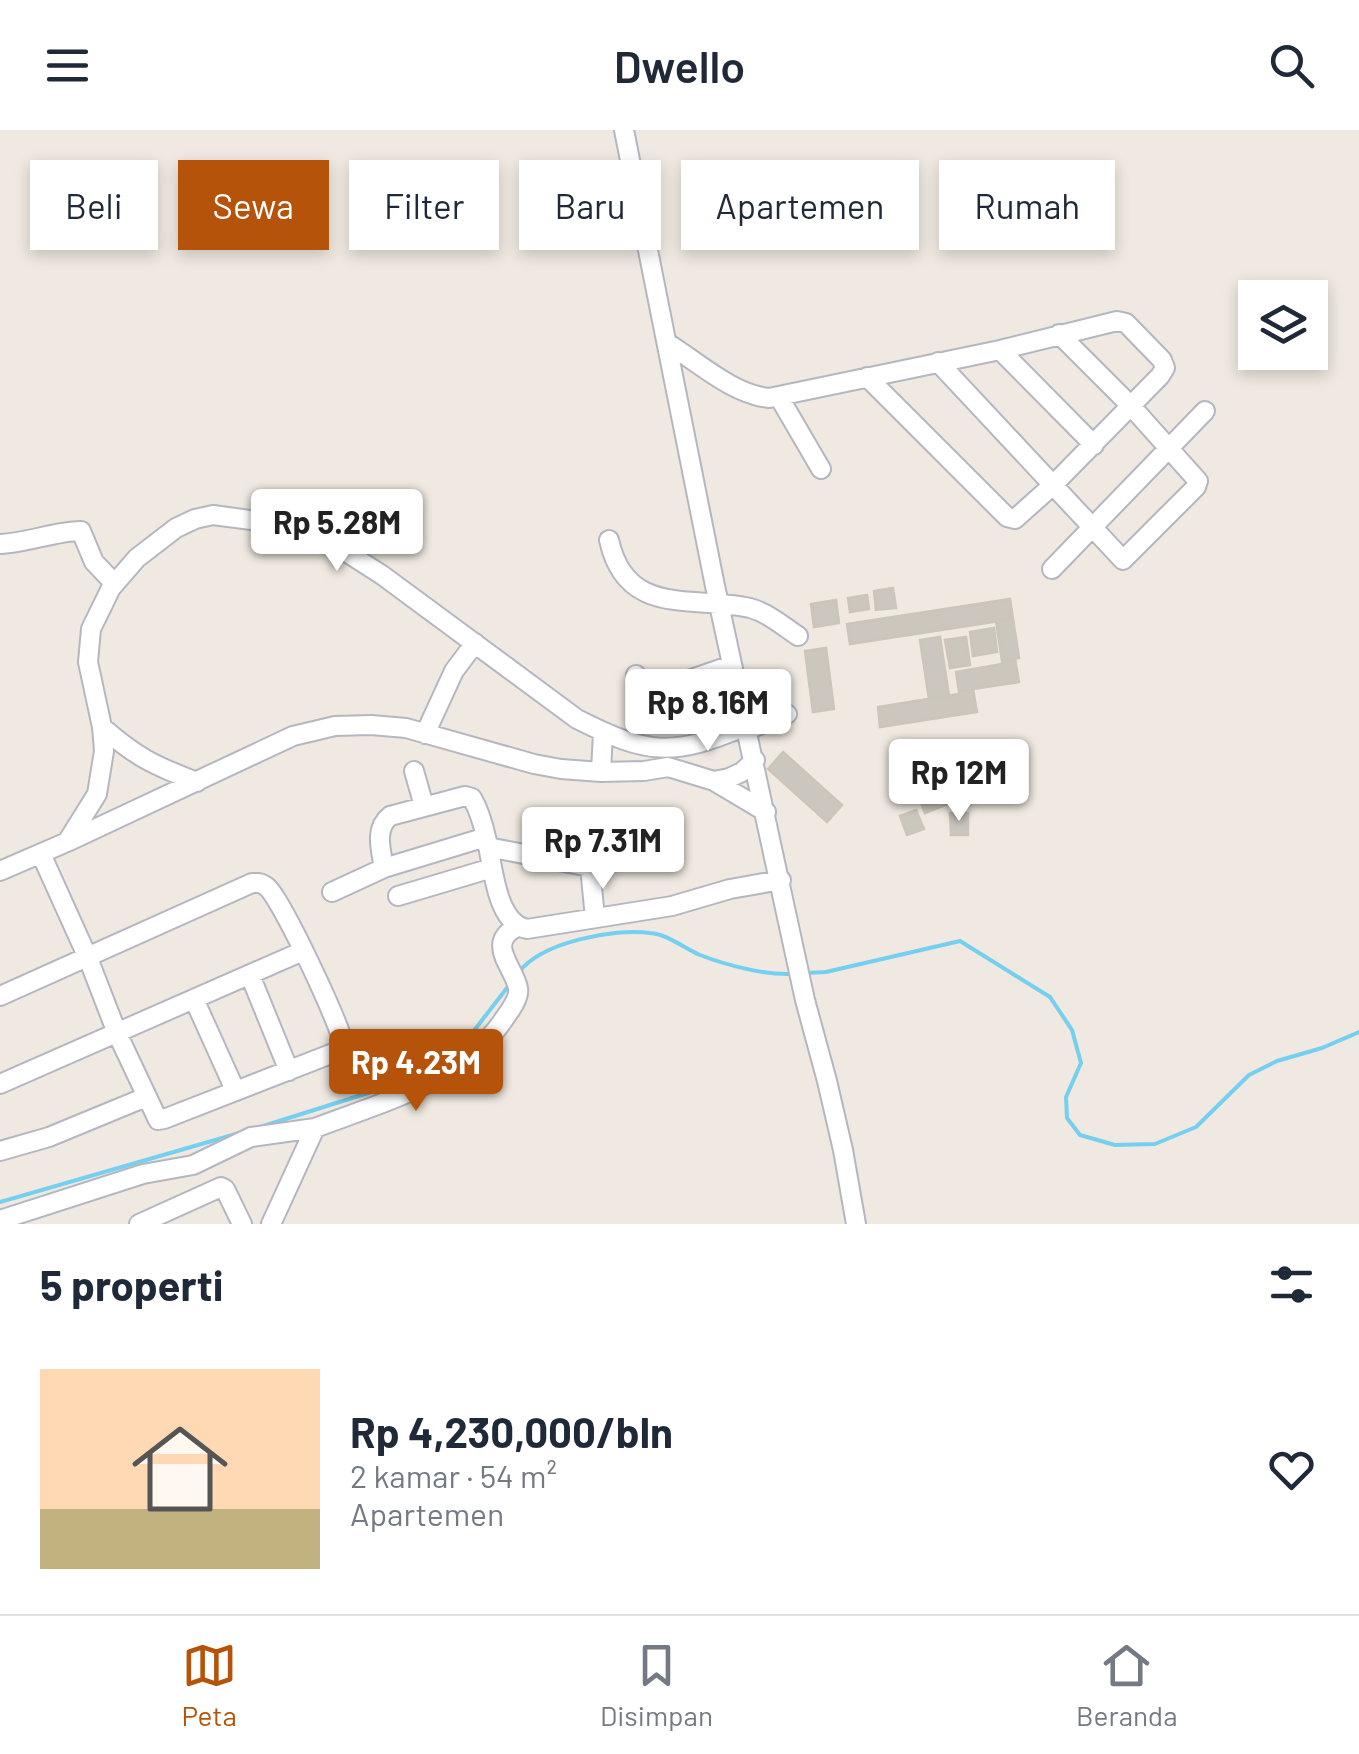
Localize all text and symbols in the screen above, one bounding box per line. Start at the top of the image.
icon: menu [40,38,95,93]
text: Dwello [614,38,745,92]
icon: search [1264,38,1319,93]
chip: Beli [30,160,158,250]
chip: Sewa [178,160,329,250]
chip: Filter [349,160,499,250]
chip: Baru [519,160,661,250]
chip: Apartemen [681,160,919,250]
chip: Rumah [939,160,1115,250]
map controls [1238,280,1328,370]
button: layers [1238,280,1328,370]
pin: Rp 5.28M [234,489,440,574]
text: Rp 5.28M [273,502,401,540]
pin: Rp 8.16M [605,669,811,754]
text: Rp 8.16M [647,682,769,720]
pin: Rp 12M [878,739,1040,824]
text: Rp 12M [911,752,1007,790]
pin: Rp 7.31M [500,807,706,892]
text: Rp 7.31M [544,820,662,858]
pin: Rp 4.23M [313,1029,519,1114]
text: Rp 4.23M [351,1042,481,1080]
icon: filters [1264,1257,1319,1312]
text: 5 properti [40,1259,224,1309]
text: Rp 4,230,000/bln [350,1406,673,1456]
icon: home [120,1409,240,1529]
icon: heart [1264,1442,1319,1497]
text: 2 kamar · 54 m² [350,1456,557,1494]
text: Apartemen [350,1494,504,1532]
tab: Peta [182,1638,237,1732]
tab: Disimpan [600,1638,713,1732]
tab: Beranda [1076,1638,1177,1732]

